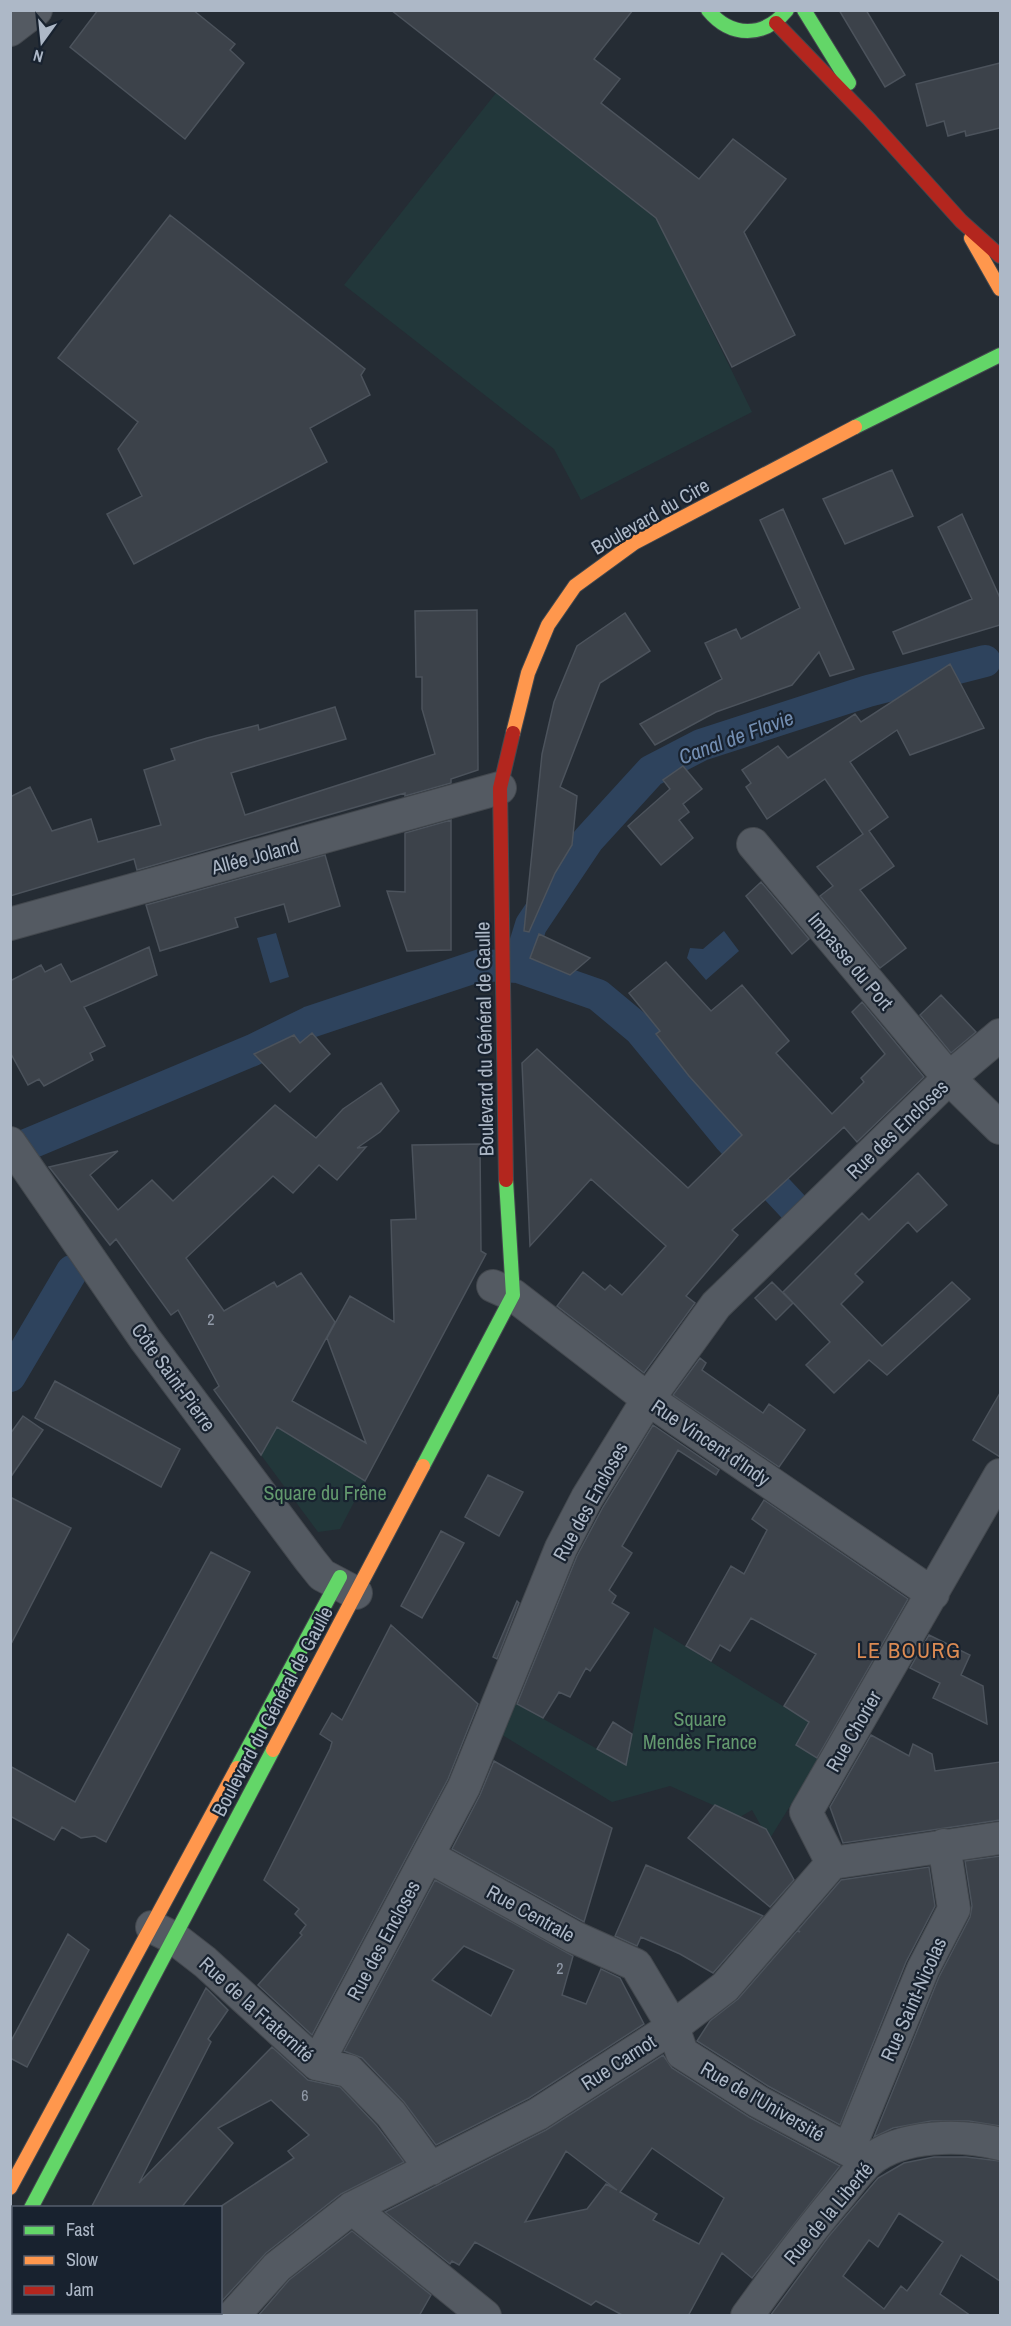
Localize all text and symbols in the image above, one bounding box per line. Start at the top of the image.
north arrow [12,12,72,72]
text: N [31,45,46,68]
street label: Boulevard du Cire [586,471,714,561]
water label: Canal de Flavie [674,703,798,771]
street label: Allée Joland [207,831,302,881]
street label: Impasse du Port [802,907,900,1016]
street label: Boulevard du Général de Gaulle [468,922,500,1156]
street label: Rue des Encloses [840,1073,954,1185]
house number: 2 [207,1308,215,1330]
street label: Côte Saint-Pierre [126,1317,222,1437]
street label: Rue Vincent d'Indy [646,1392,776,1492]
street label: Rue des Encloses [546,1437,634,1565]
park label: Square du Frêne [263,1479,387,1506]
street label: Boulevard du Général de Gaulle [205,1601,339,1821]
district label: LE BOURG [856,1635,962,1665]
street label: Rue Chorier [819,1685,887,1776]
park label: Square Mendès France [643,1705,757,1755]
street label: Rue des Encloses [340,1875,426,2005]
street label: Rue Centrale [482,1878,580,1948]
street label: Rue Saint-Nicolas [874,1933,952,2065]
street label: Rue de la Fraternité [194,1950,320,2068]
house number: 2 [556,1957,564,1979]
street label: Rue Carnot [575,2028,661,2096]
street label: Rue de l'Université [696,2055,830,2147]
house number: 6 [301,2084,309,2106]
street label: Rue de la Liberté [777,2156,879,2270]
legend [12,2206,222,2314]
text: Fast [66,2217,94,2242]
text: Slow [66,2247,98,2272]
text: Jam [66,2277,94,2302]

